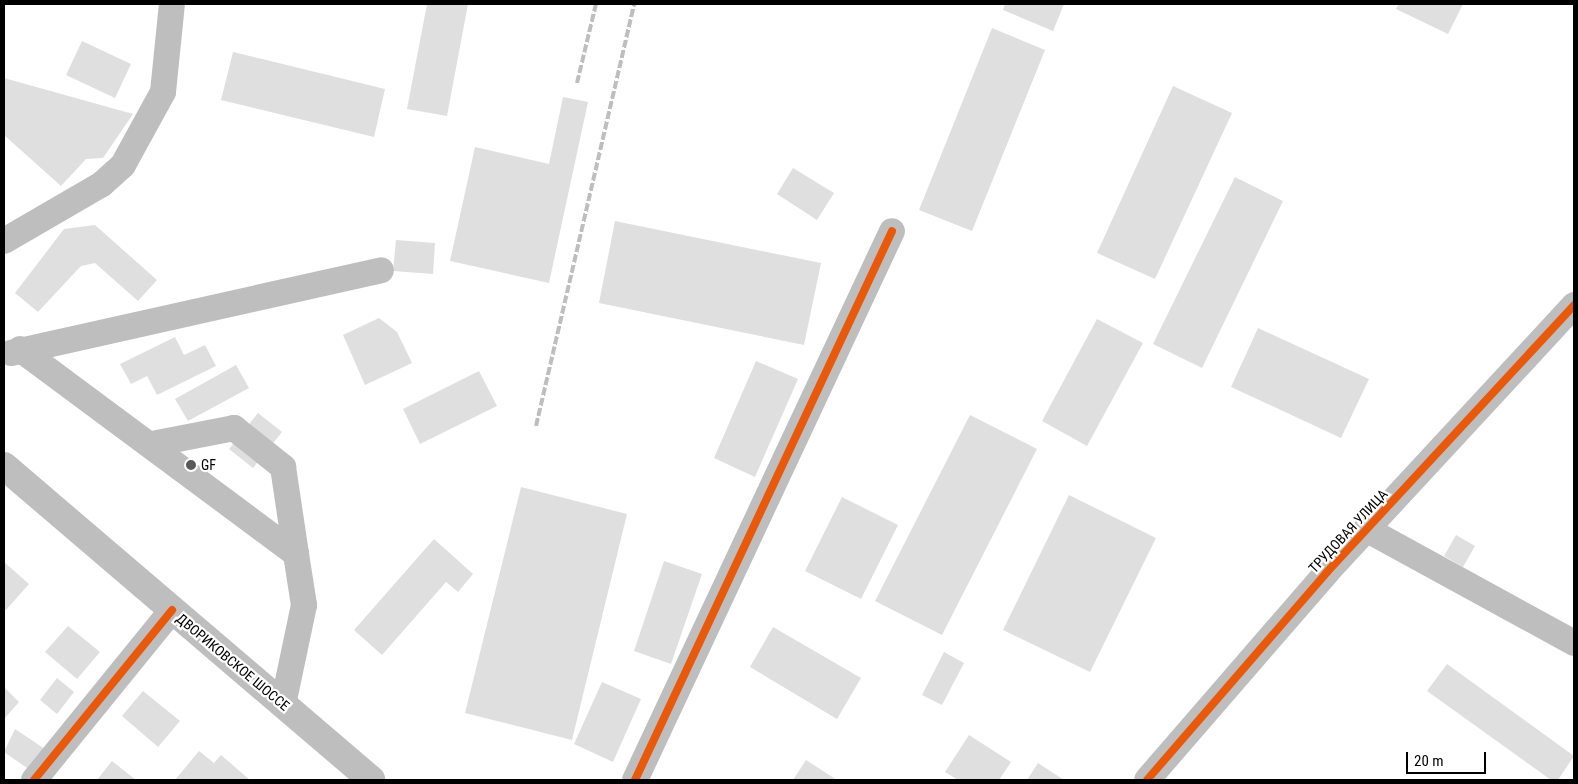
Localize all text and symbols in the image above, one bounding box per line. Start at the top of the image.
place label: GF [201,457,216,473]
marker: GF [185,459,197,471]
street label: ТРУДОВАЯ УЛИЦА [1305,486,1391,576]
street label: ДВОРИКОВСКОЕ ШОССЕ [173,610,293,714]
scale bar [1408,742,1488,774]
text: 20 m [1414,752,1444,770]

